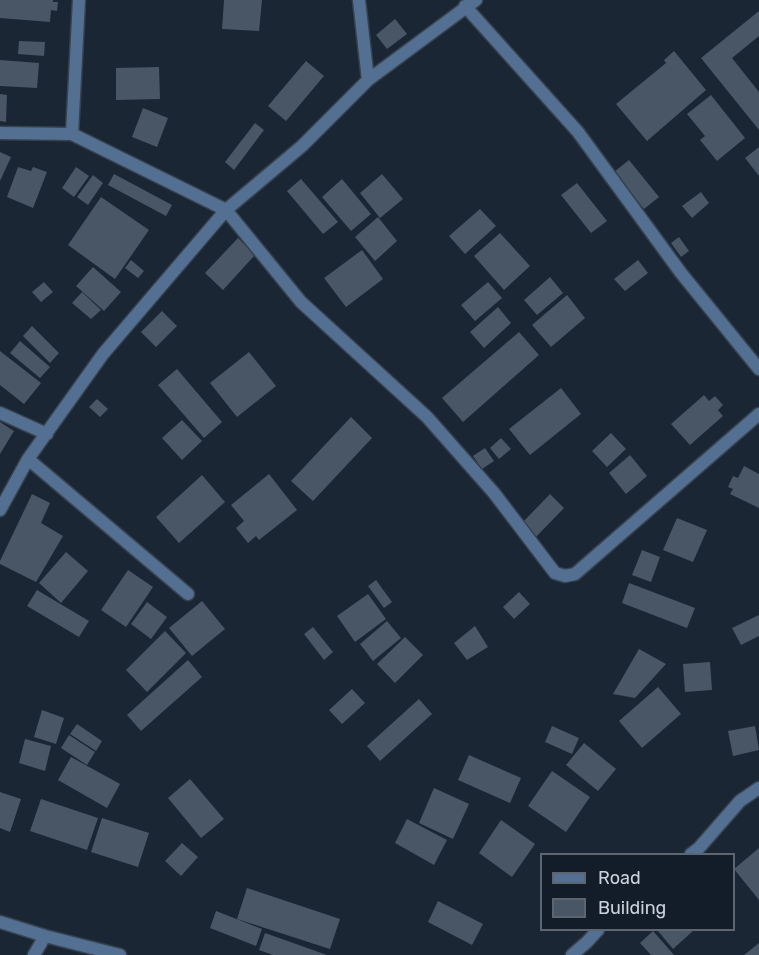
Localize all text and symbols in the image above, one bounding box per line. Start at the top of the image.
legend [540,853,735,931]
text: Road [598,867,641,889]
text: Building [598,897,666,919]

